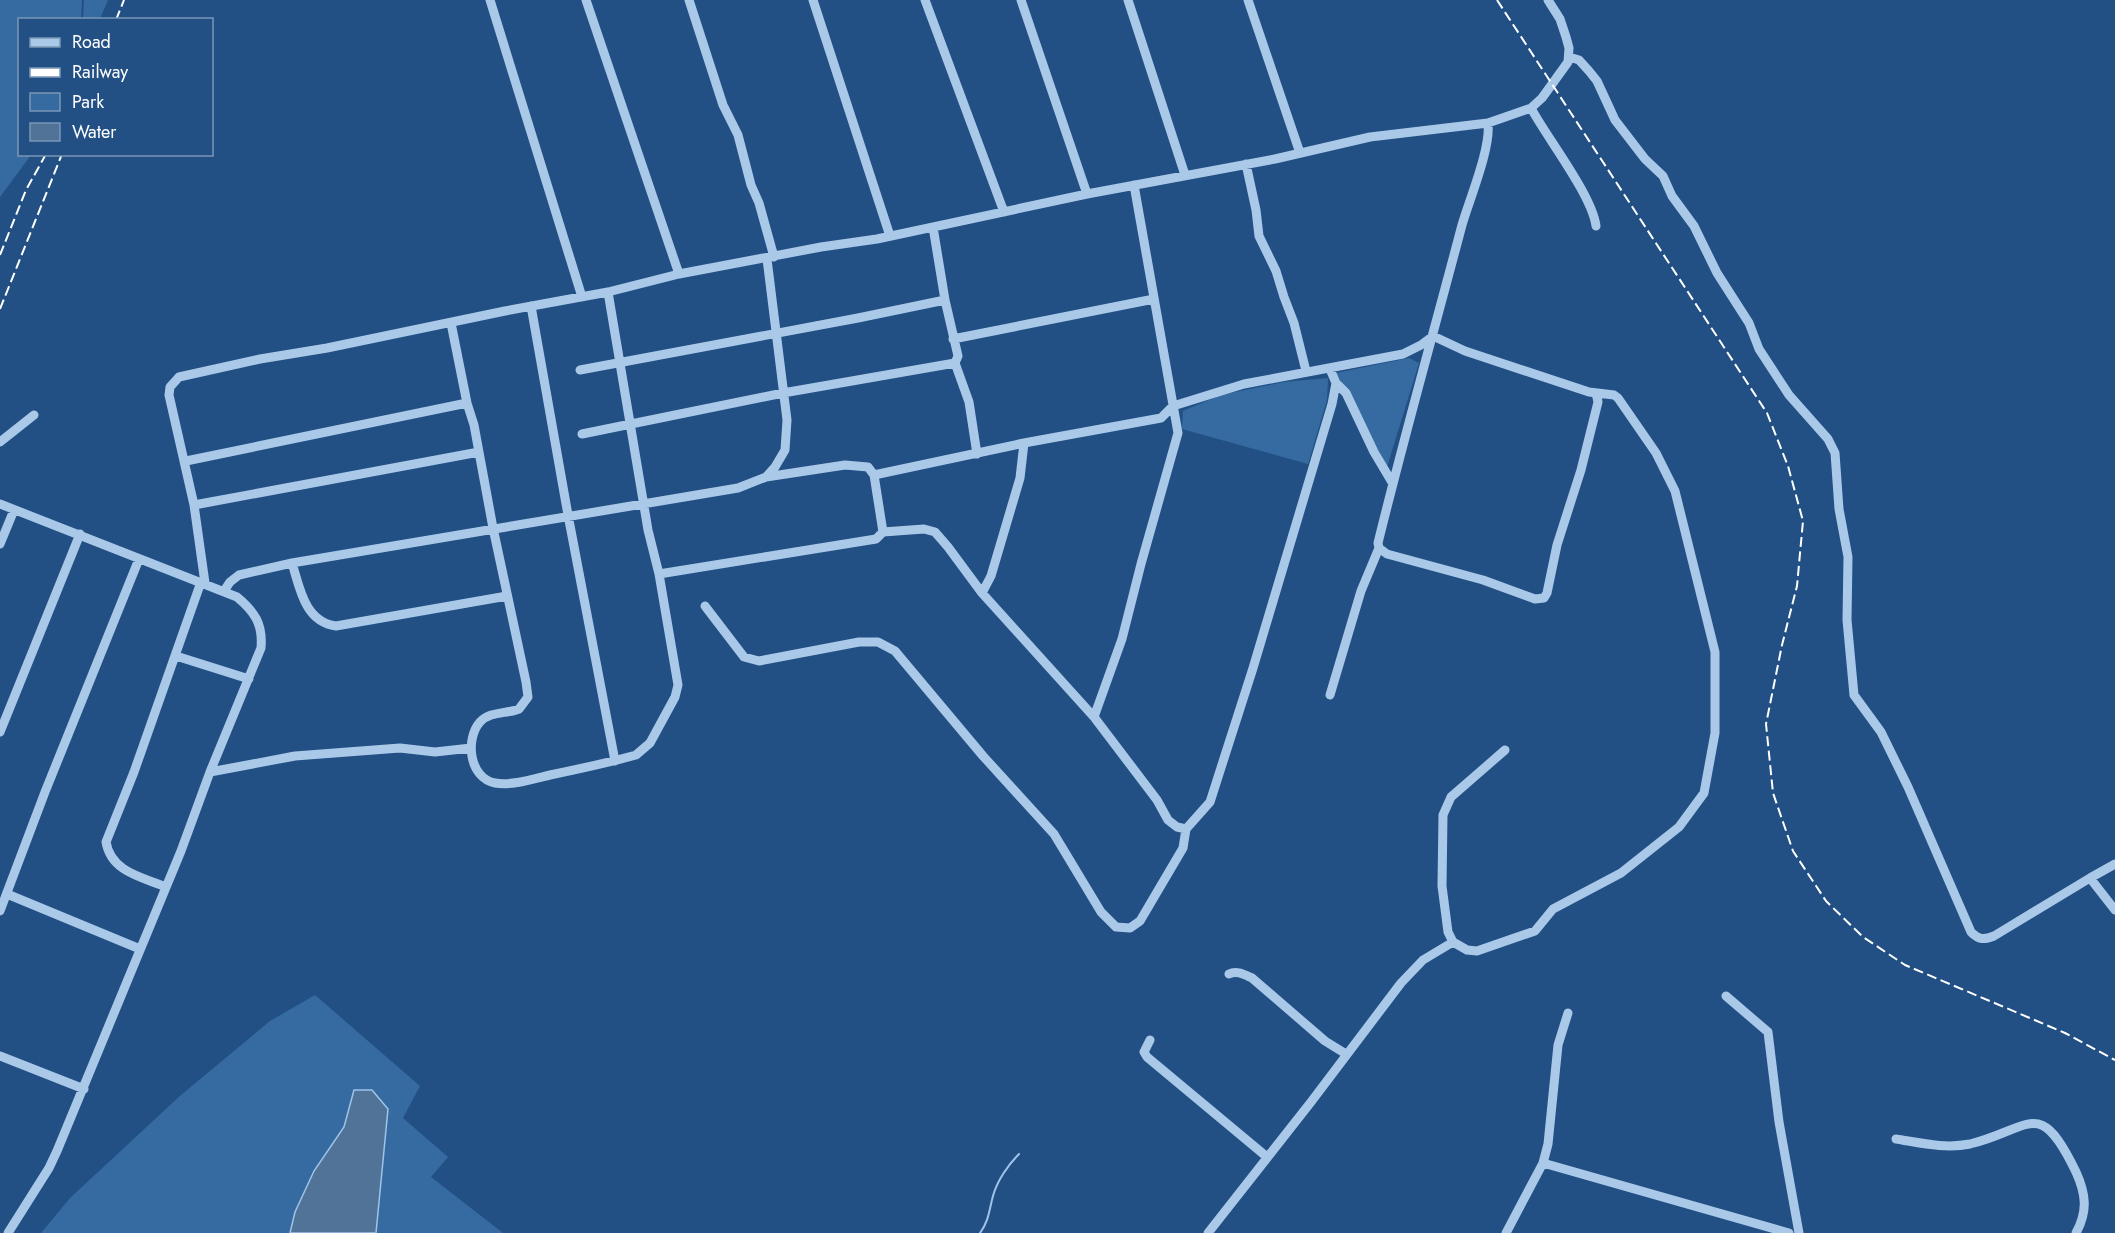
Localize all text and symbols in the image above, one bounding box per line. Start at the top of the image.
legend [18,18,213,156]
text: Road [72,29,111,55]
text: Railway [72,59,128,85]
text: Park [72,89,104,115]
text: Water [72,119,117,145]

